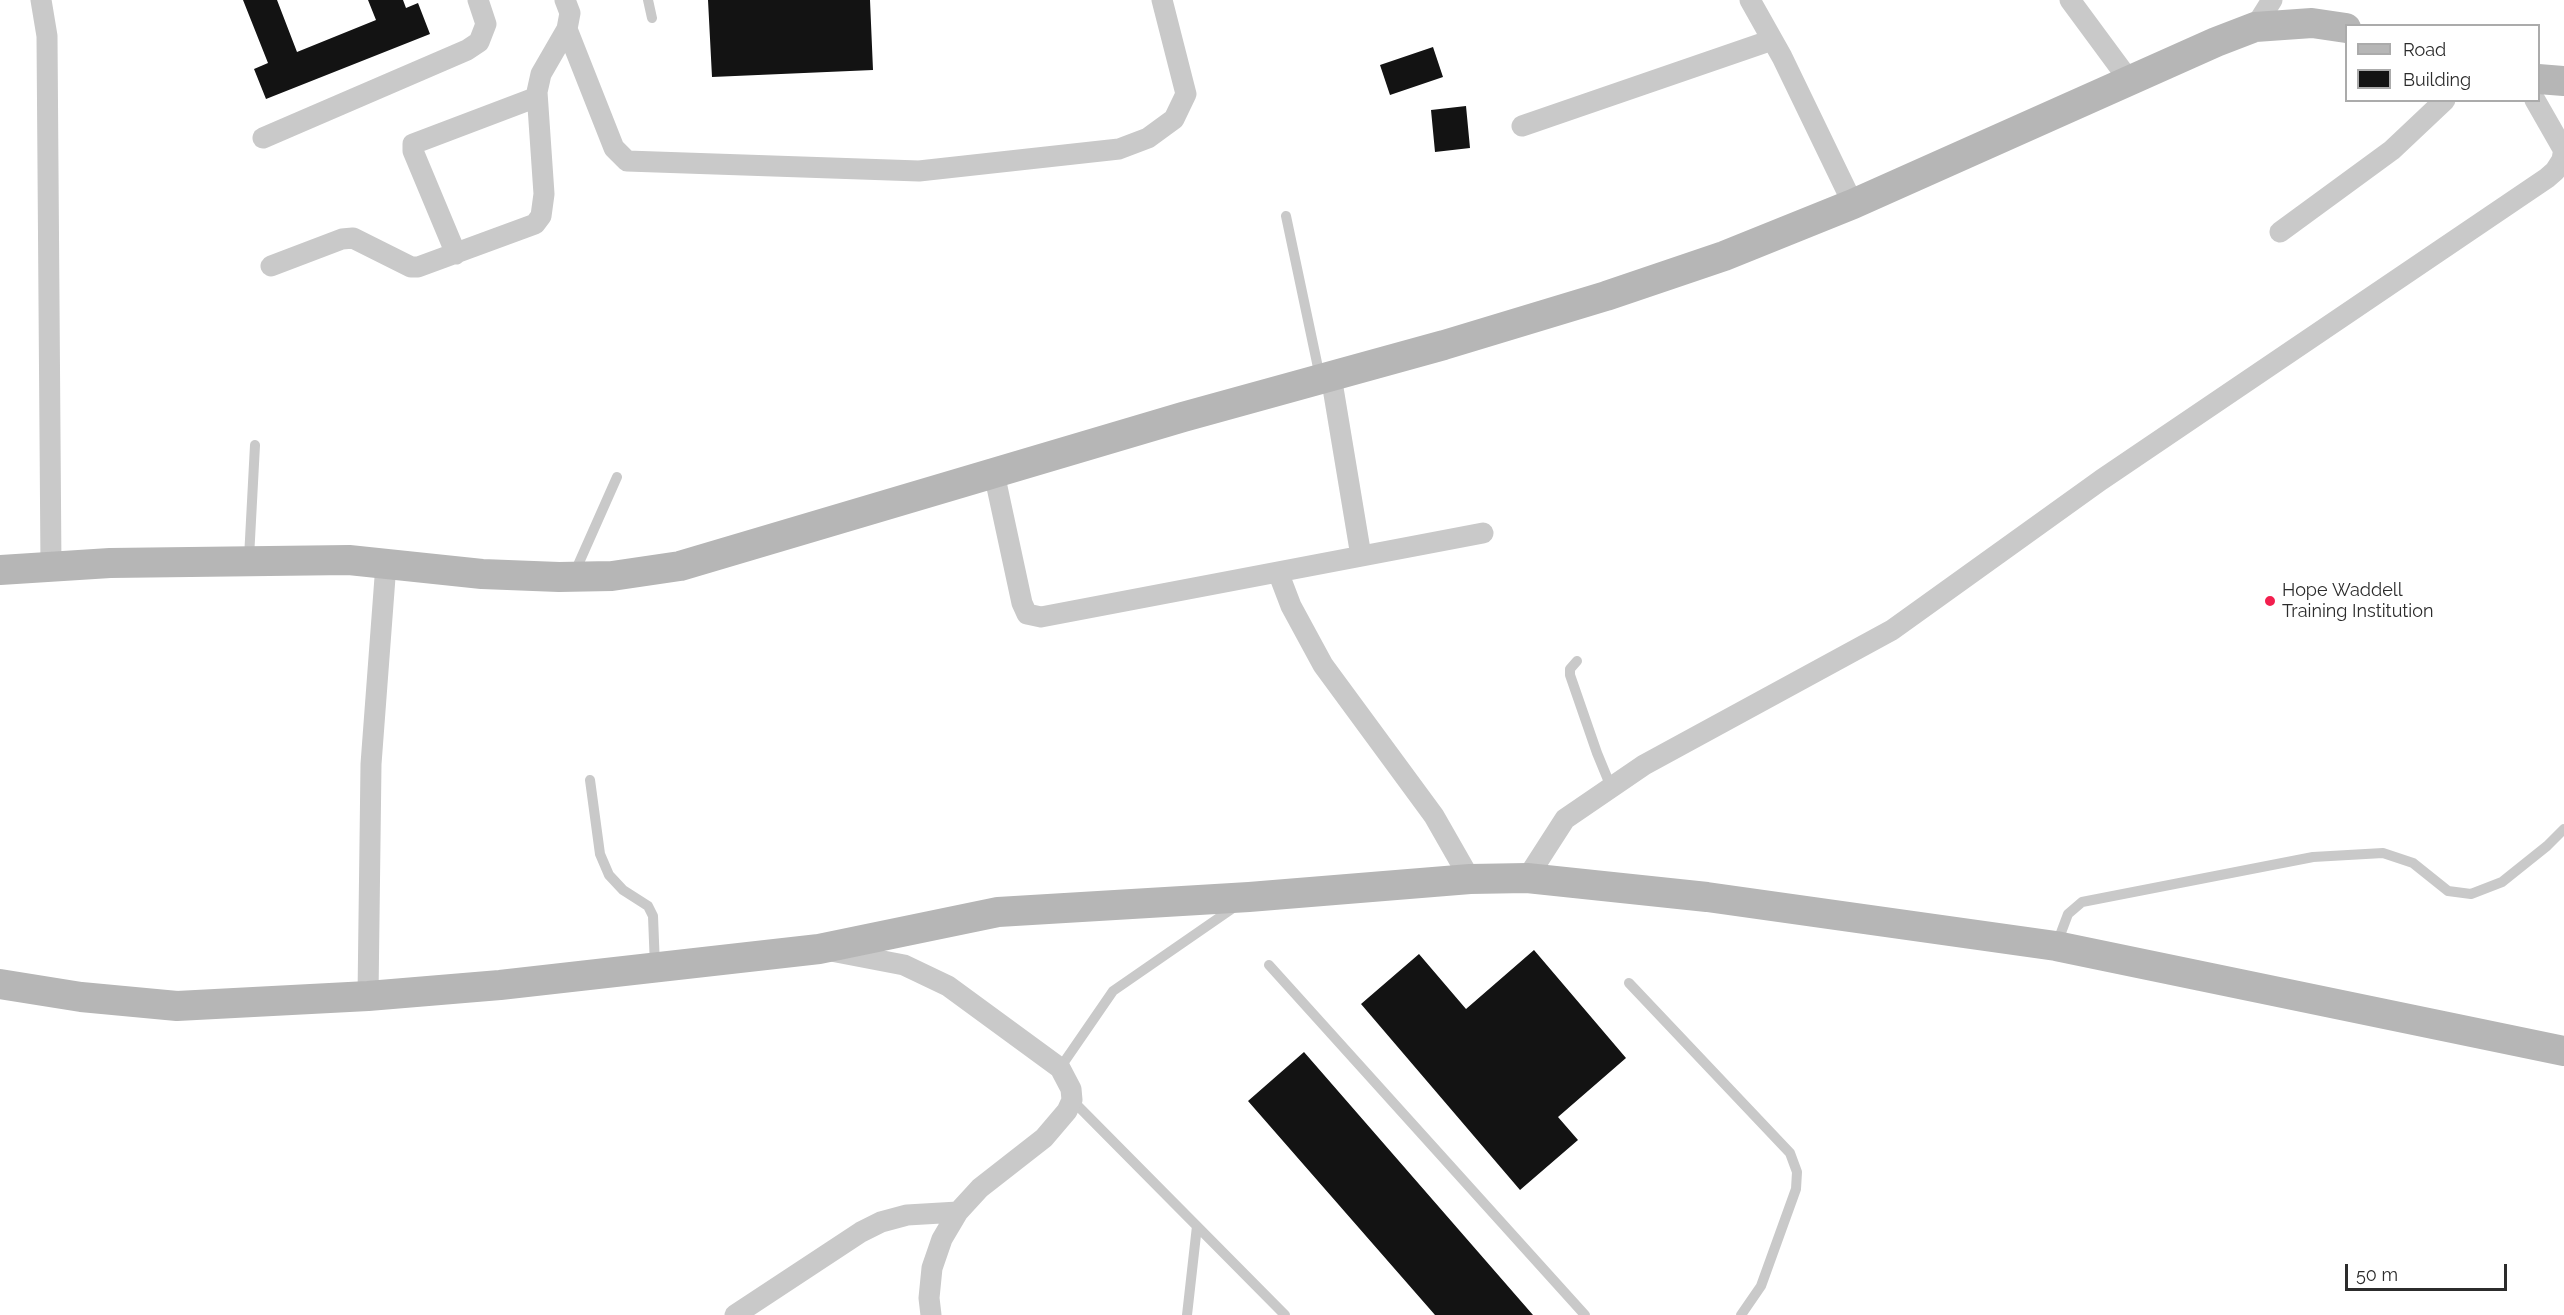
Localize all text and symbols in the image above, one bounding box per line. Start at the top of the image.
legend [2345,24,2540,102]
text: Road [2403,39,2446,60]
text: Building [2403,69,2471,90]
place label: Hope Waddell Training Institution [2282,580,2433,622]
marker: Hope Waddell Training Institution [2263,594,2277,608]
scale bar [2348,1252,2510,1290]
text: 50 m [2356,1264,2398,1285]

